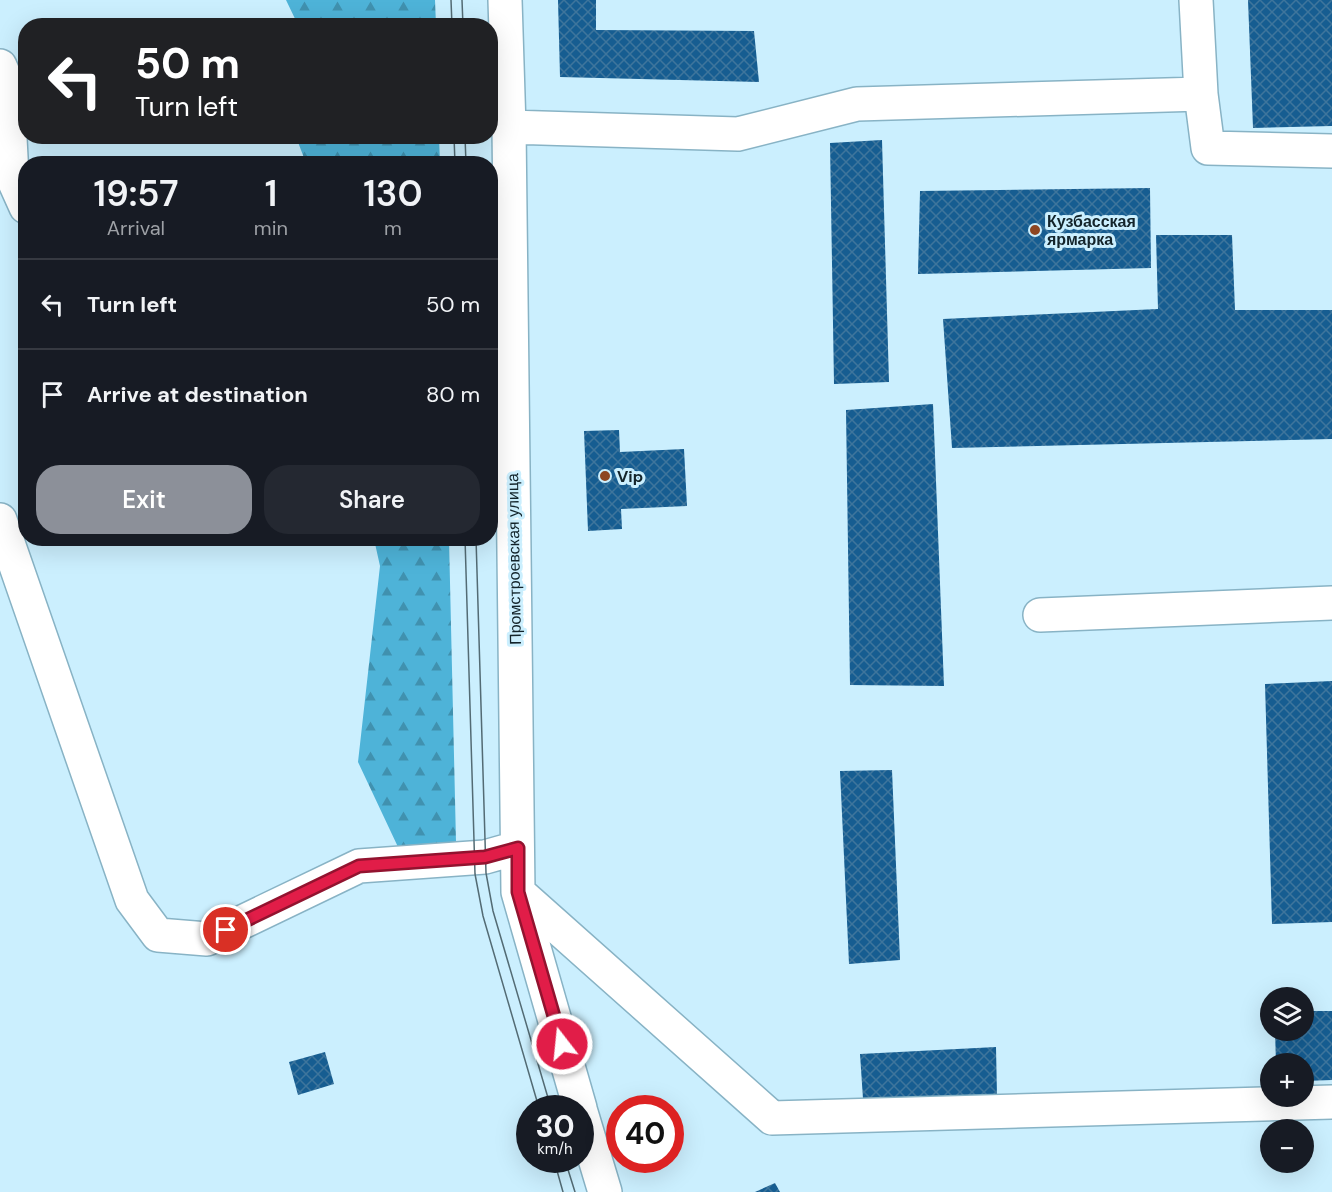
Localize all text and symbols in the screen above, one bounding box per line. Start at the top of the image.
text: 50 m [135,36,240,91]
icon: left [36,42,114,120]
text: Turn left [135,89,238,124]
text: 19:57 [93,170,178,217]
text: 1 [265,170,277,217]
text: 130 [363,170,423,217]
place label: Кузбасская ярмарка [1046,211,1136,250]
text: Arrival [107,215,165,241]
text: min [254,215,288,241]
text: m [384,215,402,241]
marker: Кузбасская ярмарка [1028,223,1042,237]
icon: left [36,288,69,321]
text: Turn left [87,290,177,319]
text: 50 m [426,290,480,319]
icon: arrive [36,378,69,411]
text: Arrive at destination [87,380,308,409]
text: 80 m [426,380,480,409]
button: Exit [36,465,252,534]
button: Share [264,465,480,534]
place label: Vip [617,466,643,487]
marker: Vip [598,469,612,483]
street label: Промстроевская улица [502,473,526,645]
pin [200,904,251,955]
icon: arrive [209,913,242,946]
map controls [1260,987,1314,1173]
button: layers [1260,987,1314,1041]
position arrow [530,1012,594,1076]
button: + [1260,1053,1314,1107]
speed limit sign: 40 [606,1095,684,1173]
text: 30 [535,1107,575,1146]
button: − [1260,1119,1314,1173]
text: km/h [537,1139,573,1159]

